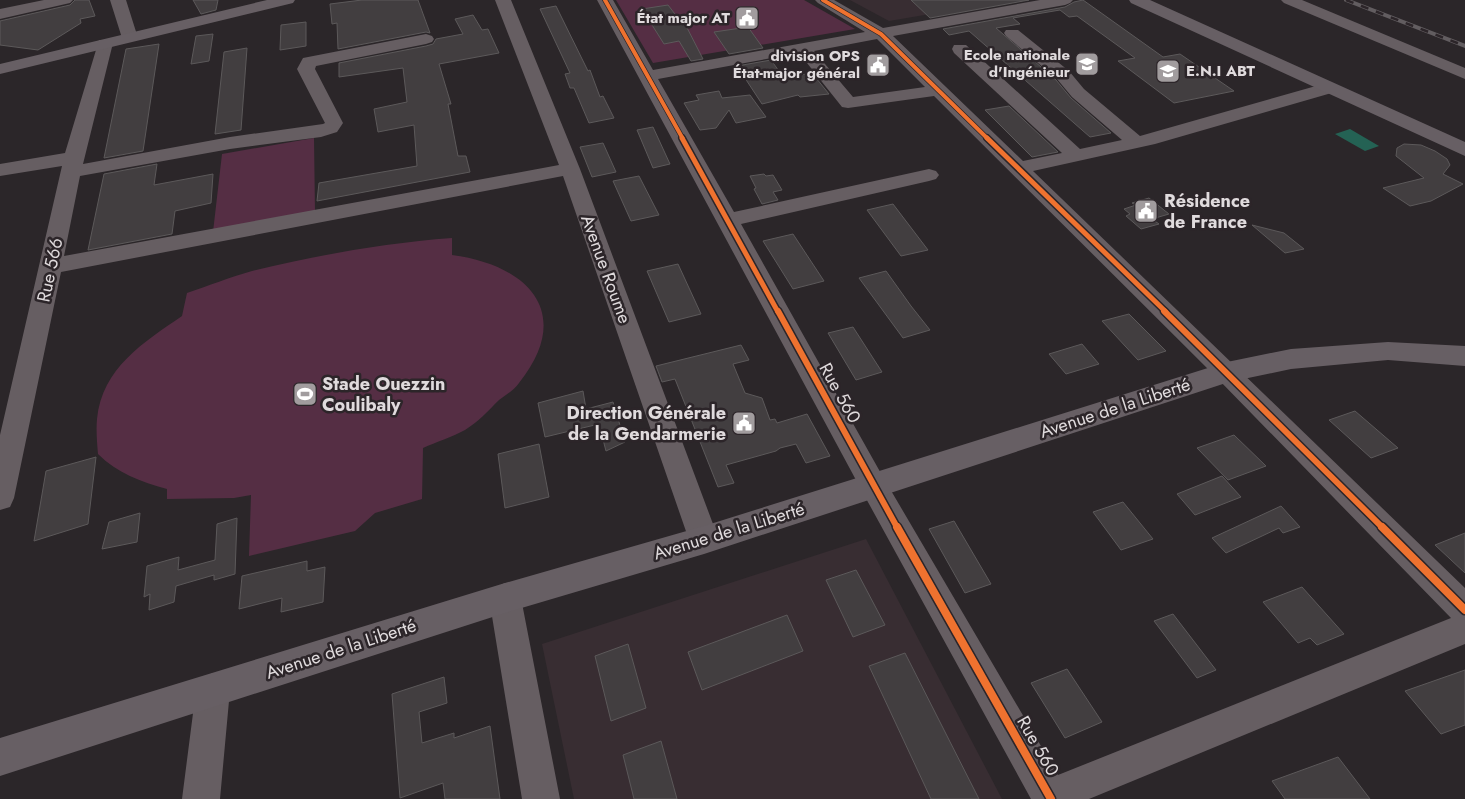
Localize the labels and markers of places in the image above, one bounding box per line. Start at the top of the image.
public building icon: État major AT [734,5,760,31]
place label: État major AT [636,7,731,29]
place label: Ecole nationale d'Ingénieur [964,44,1071,83]
place label: division OPS État-major général [733,45,860,84]
school or university icon: Ecole nationale d'Ingénieur [1074,51,1100,77]
public building icon: division OPS État-major général [865,52,891,78]
school or university icon: E.N.I ABT [1155,58,1181,84]
place label: E.N.I ABT [1186,60,1255,82]
place label: Résidence de France [1164,188,1250,235]
public building icon: Résidence de France [1133,198,1159,224]
place label: Stade Ouezzin Coulibaly [322,371,445,418]
sports icon: Stade Ouezzin Coulibaly [292,381,318,407]
place label: Direction Générale de la Gendarmerie [567,400,726,447]
public building icon: Direction Générale de la Gendarmerie [731,410,757,436]

